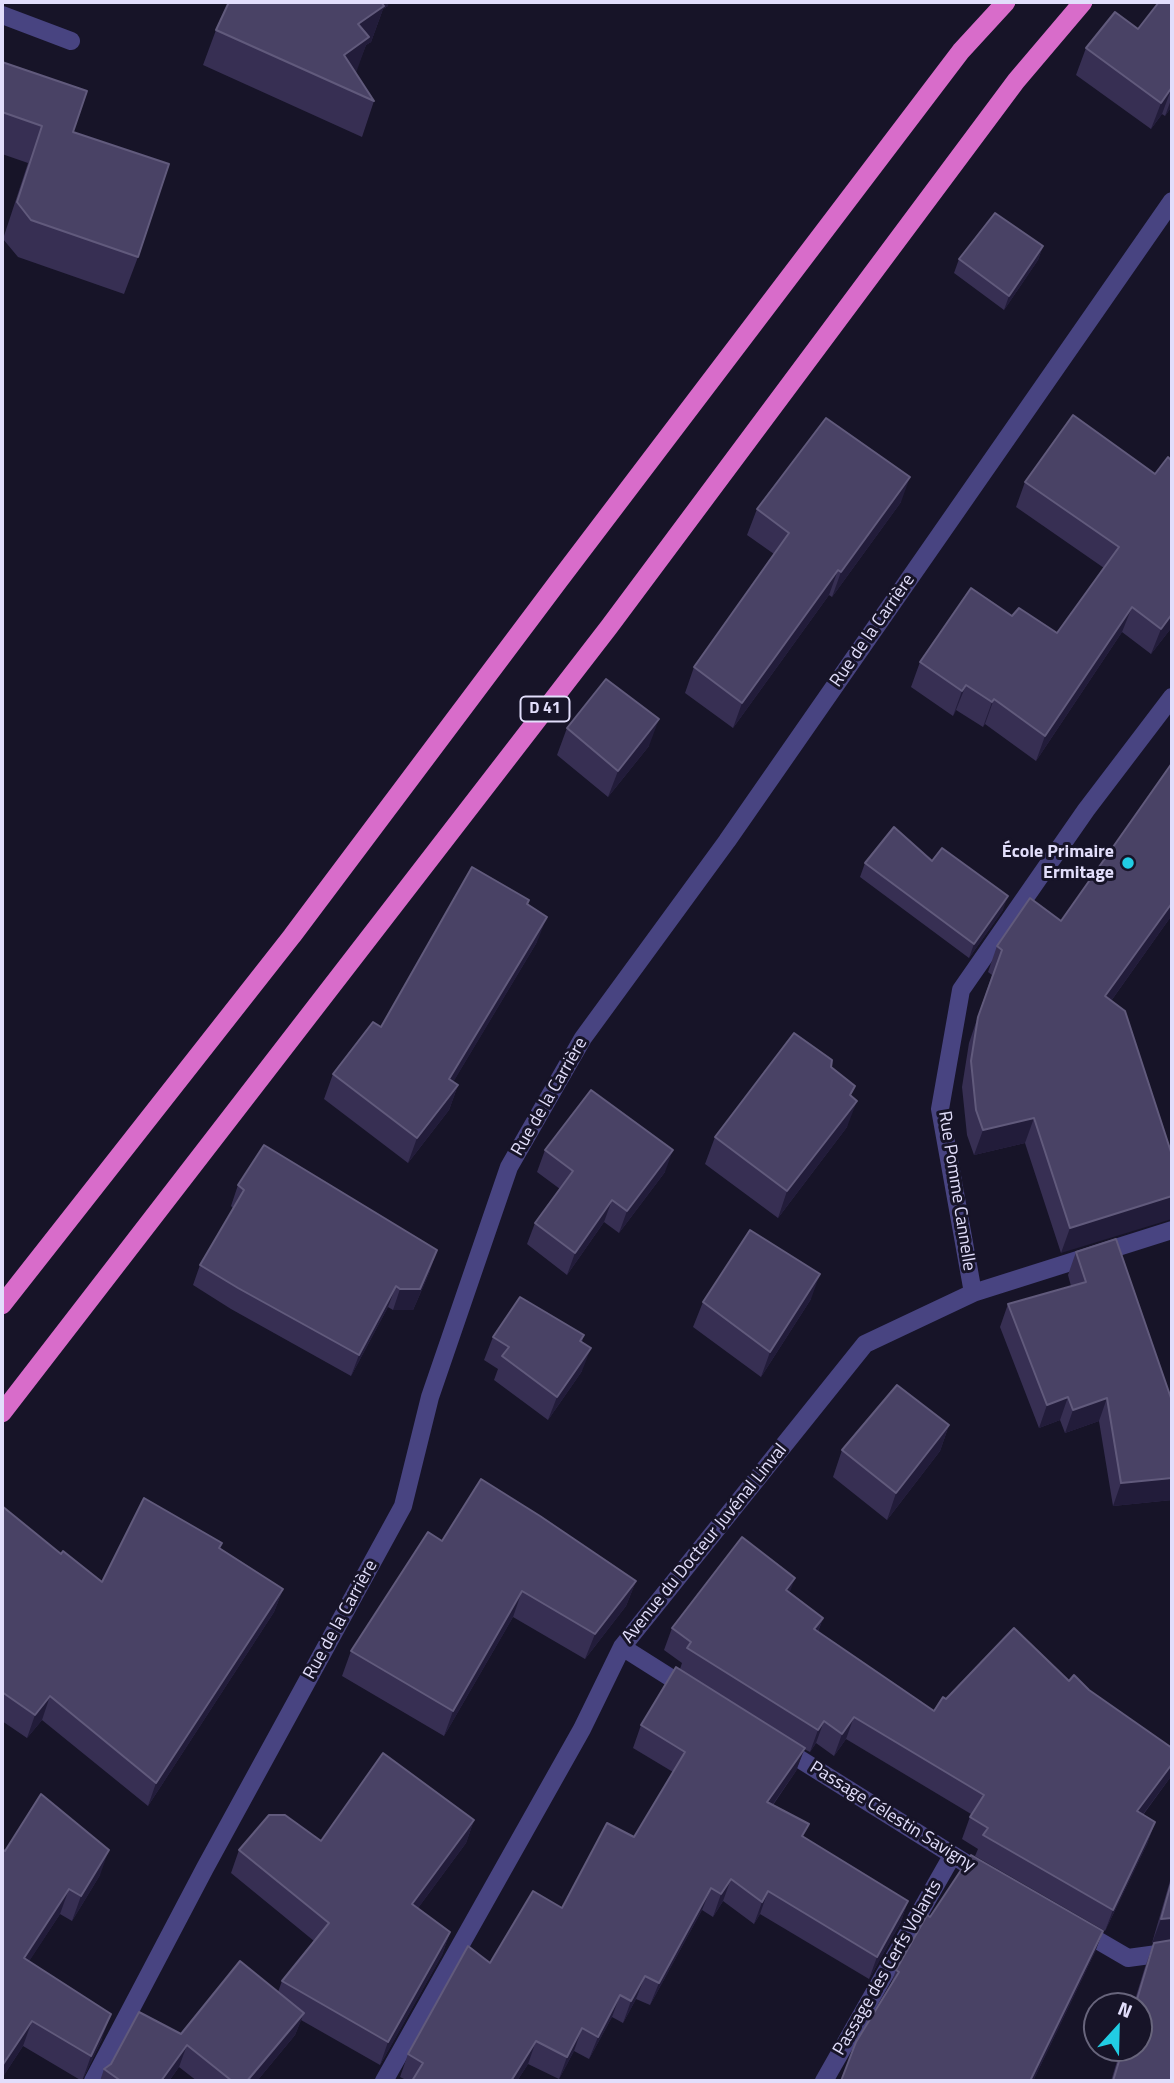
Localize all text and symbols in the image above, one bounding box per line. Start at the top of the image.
street label: Rue de la Carrière [826,570,920,692]
road number: D 41 [520,696,570,722]
place label: École Primaire Ermitage [1002,842,1114,884]
marker: École Primaire Ermitage [1120,855,1136,871]
street label: Rue de la Carrière [507,1034,593,1160]
street label: Rue Pomme Cannelle [933,1110,979,1272]
street label: Avenue du Docteur Juvénal Linval [618,1440,792,1648]
street label: Rue de la Carrière [299,1557,383,1683]
street label: Passage Célestin Savigny [805,1757,979,1877]
street label: Passage des Cerfs Volants [829,1877,947,2059]
north arrow [1083,1992,1153,2062]
text: N [1114,1993,1137,2025]

